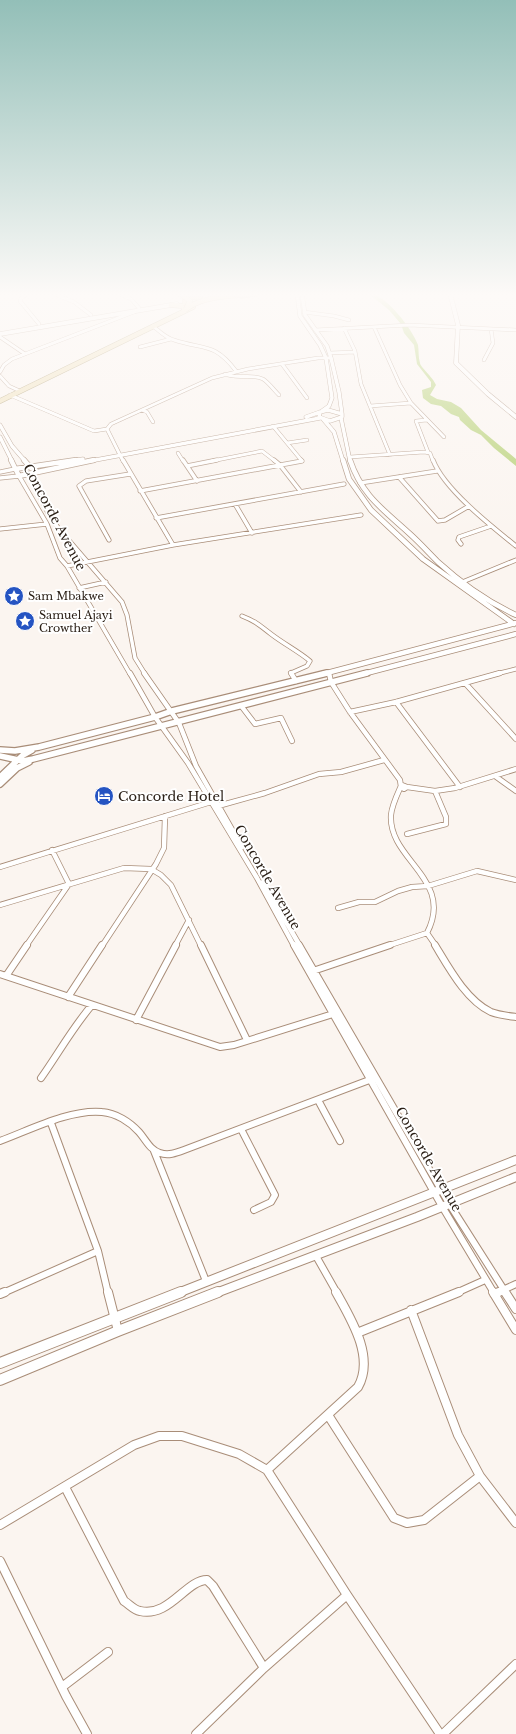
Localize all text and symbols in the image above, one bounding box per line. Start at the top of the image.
street label: Concorde Avenue [19,461,90,573]
place icon: Sam Mbakwe [3,585,25,607]
place label: Sam Mbakwe [28,589,104,603]
place label: Samuel Ajayi Crowther [39,608,113,635]
place icon: Samuel Ajayi Crowther [14,610,36,632]
hotel icon: Concorde Hotel [93,785,115,807]
place label: Concorde Hotel [118,788,224,805]
street label: Concorde Avenue [231,822,305,933]
street label: Concorde Avenue [392,1104,466,1215]

